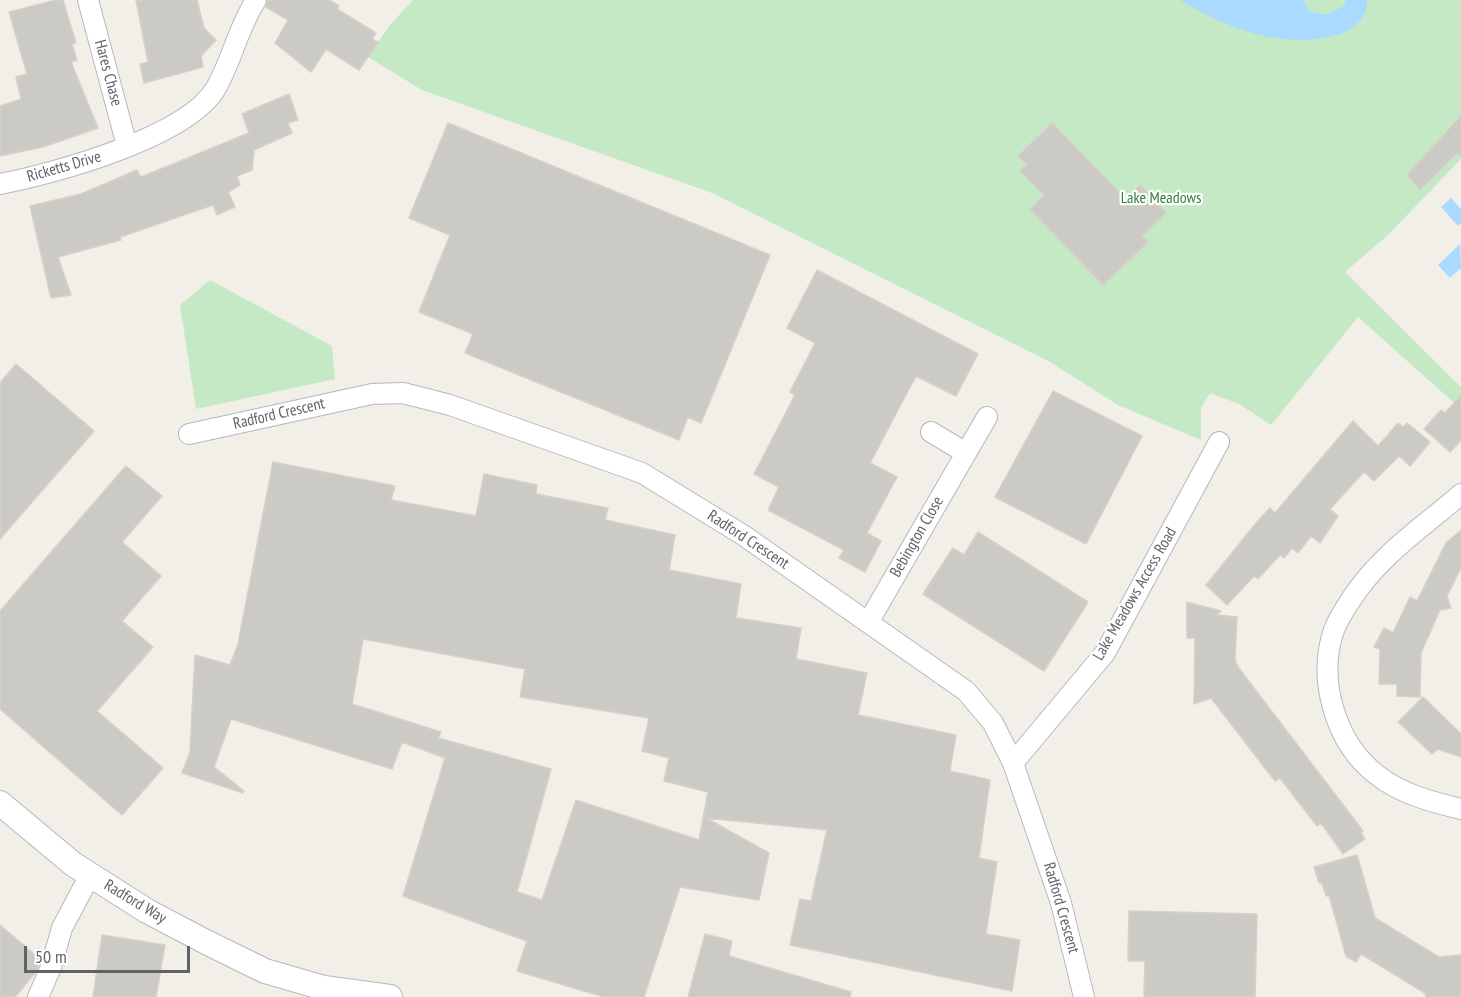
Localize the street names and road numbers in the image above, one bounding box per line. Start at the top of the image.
street label: Hares Chase [90,38,126,108]
street label: Ricketts Drive [25,147,103,187]
street label: Radford Crescent [231,394,327,434]
street label: Bebington Close [886,493,948,581]
street label: Radford Crescent [704,506,792,574]
street label: Lake Meadows Access Road [1089,524,1181,664]
street label: Radford Crescent [1039,860,1083,956]
street label: Radford Way [100,876,170,928]

